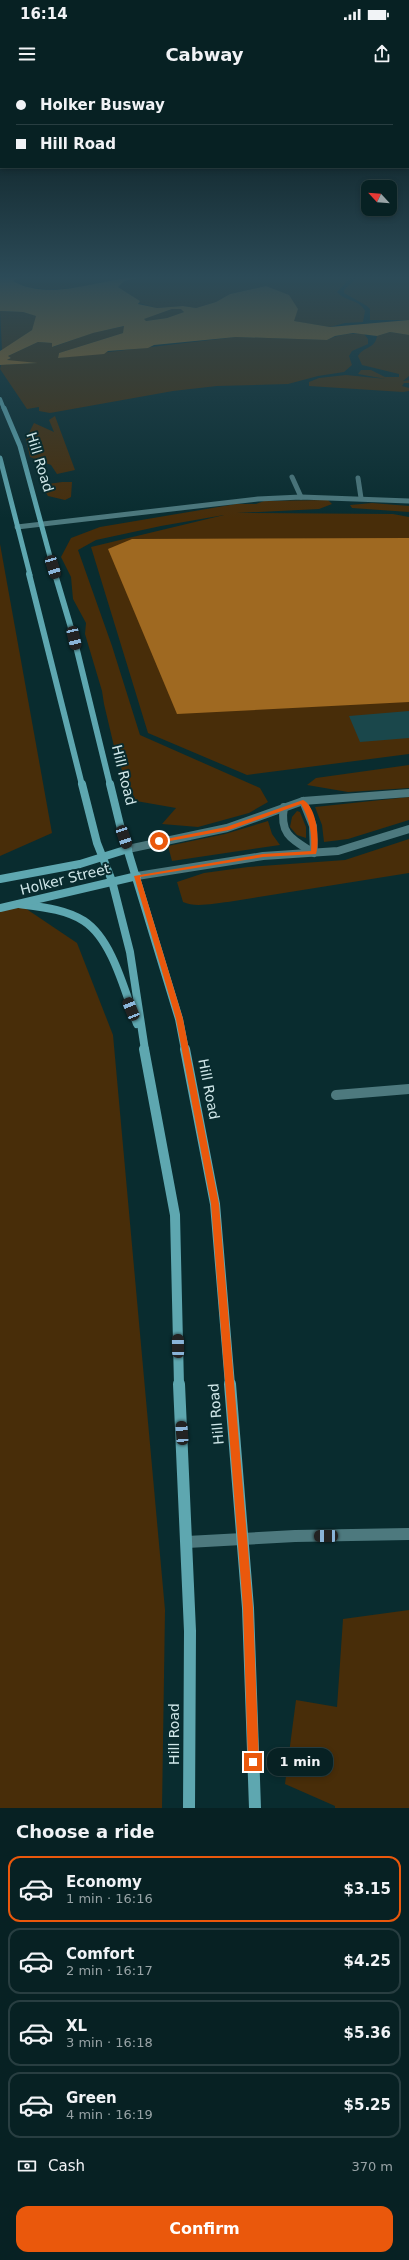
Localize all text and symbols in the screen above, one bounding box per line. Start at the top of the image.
text: 16:14 [20,5,68,23]
icon: menu [16,43,38,65]
icon: share [371,43,393,65]
text: Cabway [165,44,244,65]
text: Holker Busway [40,96,165,114]
text: Hill Road [40,135,116,153]
north arrow [361,180,397,216]
map controls [361,180,397,216]
street label: Hill Road [23,430,57,494]
car [44,554,62,580]
car [65,625,83,651]
street label: Hill Road [109,743,139,807]
car [114,824,134,850]
route start [150,832,168,850]
street label: Holker Street [18,860,112,898]
car [121,996,141,1022]
street label: Hill Road [195,1057,223,1121]
car [172,1334,184,1358]
street label: Hill Road [205,1383,227,1445]
car [175,1421,189,1445]
car [314,1530,338,1542]
street label: Hill Road [166,1703,182,1765]
callout: 1 min [267,1748,333,1776]
route end [244,1753,262,1771]
text: 1 min [280,1754,320,1769]
text: Choose a ride [16,1821,155,1842]
icon: car [18,1871,54,1907]
text: Economy [66,1873,142,1891]
text: $3.15 [344,1880,391,1898]
text: 1 min · 16:16 [66,1891,153,1906]
icon: car [18,1943,54,1979]
text: Comfort [66,1945,134,1963]
text: $4.25 [344,1952,391,1970]
text: 2 min · 16:17 [66,1963,153,1978]
icon: car [18,2015,54,2051]
text: XL [66,2017,87,2035]
text: $5.36 [344,2024,391,2042]
text: 3 min · 16:18 [66,2035,153,2050]
icon: car [18,2087,54,2123]
text: Green [66,2089,117,2107]
text: $5.25 [344,2096,391,2114]
text: 4 min · 16:19 [66,2107,153,2122]
icon: cash [16,2155,38,2177]
text: Cash [48,2157,85,2175]
text: 370 m [351,2159,393,2174]
button: Confirm [16,2206,393,2252]

